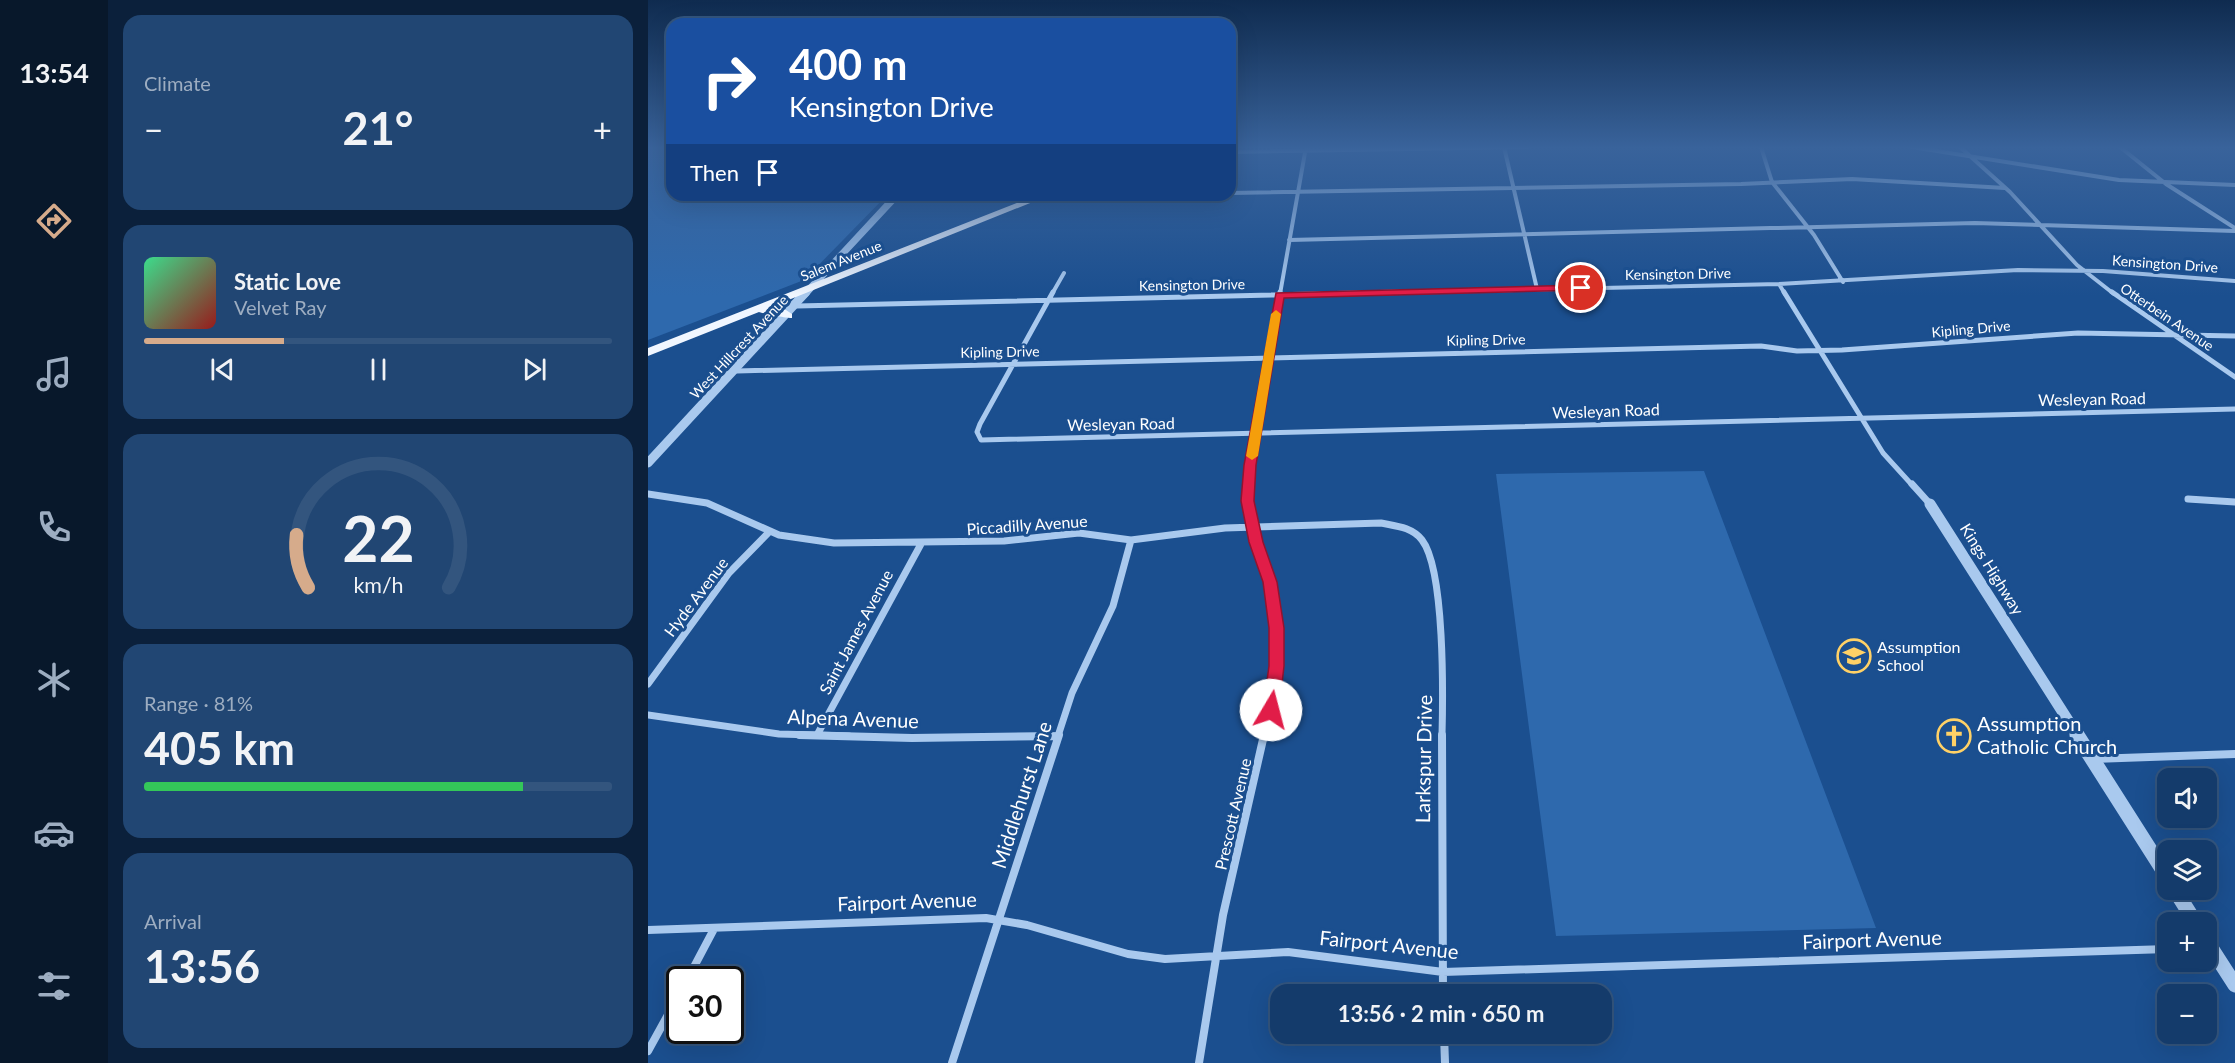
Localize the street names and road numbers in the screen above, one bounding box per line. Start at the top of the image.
street label: Salem Avenue [798,237,884,285]
street label: Kensington Drive [2111,251,2219,276]
street label: Kensington Drive [1625,264,1731,283]
street label: Kensington Drive [1139,275,1245,294]
street label: Otterbein Avenue [2117,279,2217,354]
street label: West Hillcrest Avenue [686,291,791,402]
street label: Kipling Drive [1931,317,2011,340]
street label: Kipling Drive [1446,330,1526,349]
street label: Kipling Drive [960,342,1040,361]
street label: Wesleyan Road [2038,388,2146,409]
street label: Wesleyan Road [1552,399,1660,422]
street label: Wesleyan Road [1067,413,1175,434]
street label: Piccadilly Avenue [966,511,1088,538]
street label: Kings Highway [1957,519,2029,619]
street label: Hyde Avenue [660,553,731,640]
street label: Saint James Avenue [815,566,896,697]
street label: Larkspur Drive [1410,695,1436,823]
street label: Alpena Avenue [787,704,919,732]
street label: Middlehurst Lane [986,718,1056,871]
street label: Prescott Avenue [1210,756,1255,872]
street label: Fairport Avenue [837,887,977,915]
street label: Fairport Avenue [1318,925,1460,963]
street label: Fairport Avenue [1802,925,1942,953]

